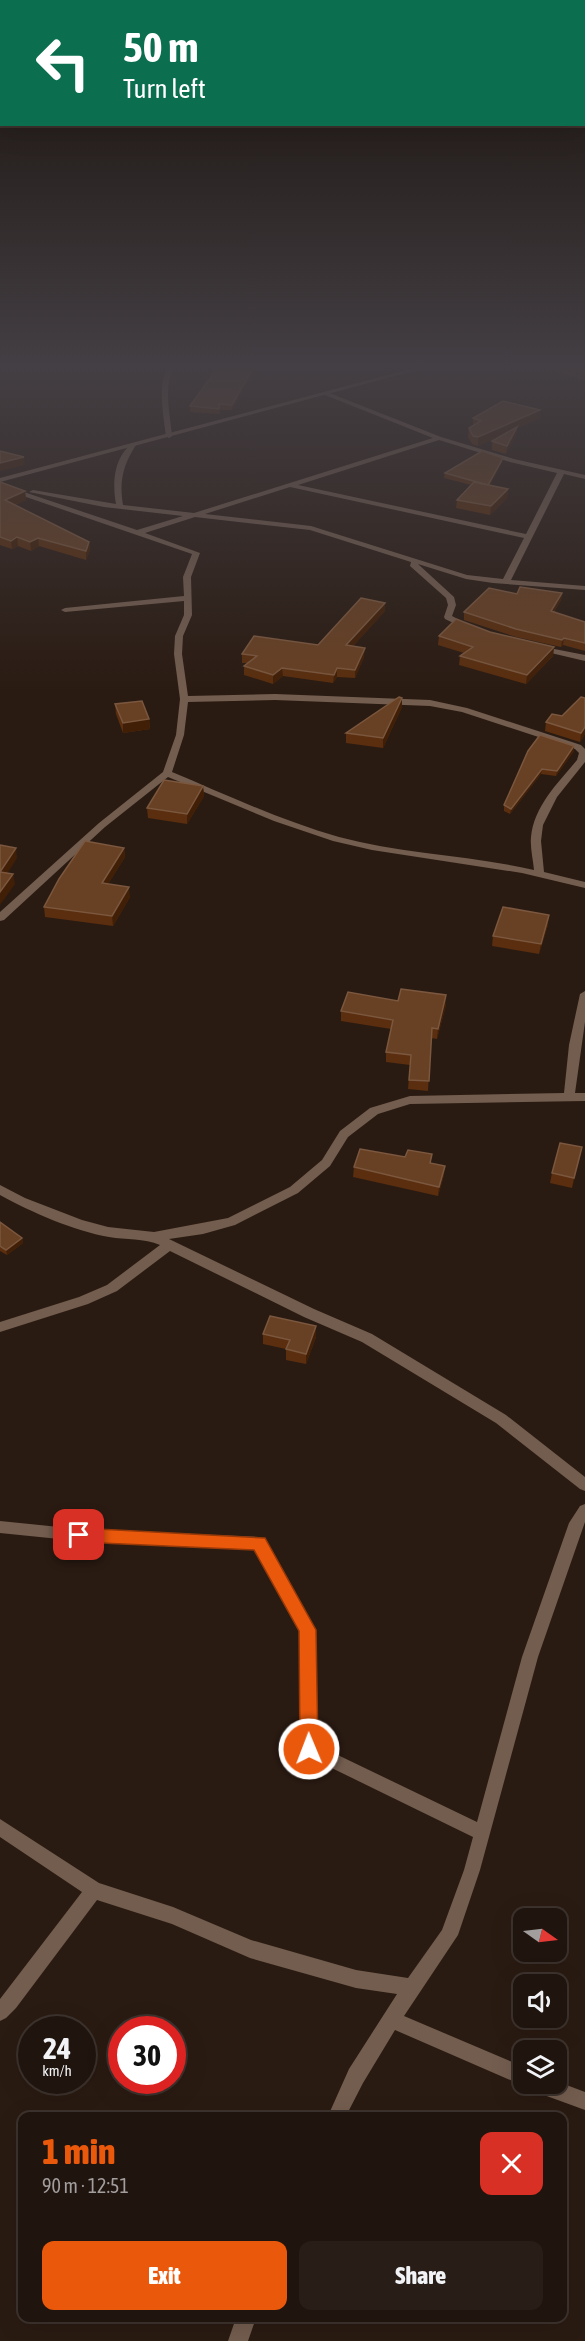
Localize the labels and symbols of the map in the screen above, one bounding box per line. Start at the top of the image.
pin [53,1509,104,1560]
position arrow [277,1717,341,1781]
north arrow [513,1908,567,1962]
speed limit sign: 30 [108,2016,186,2094]

